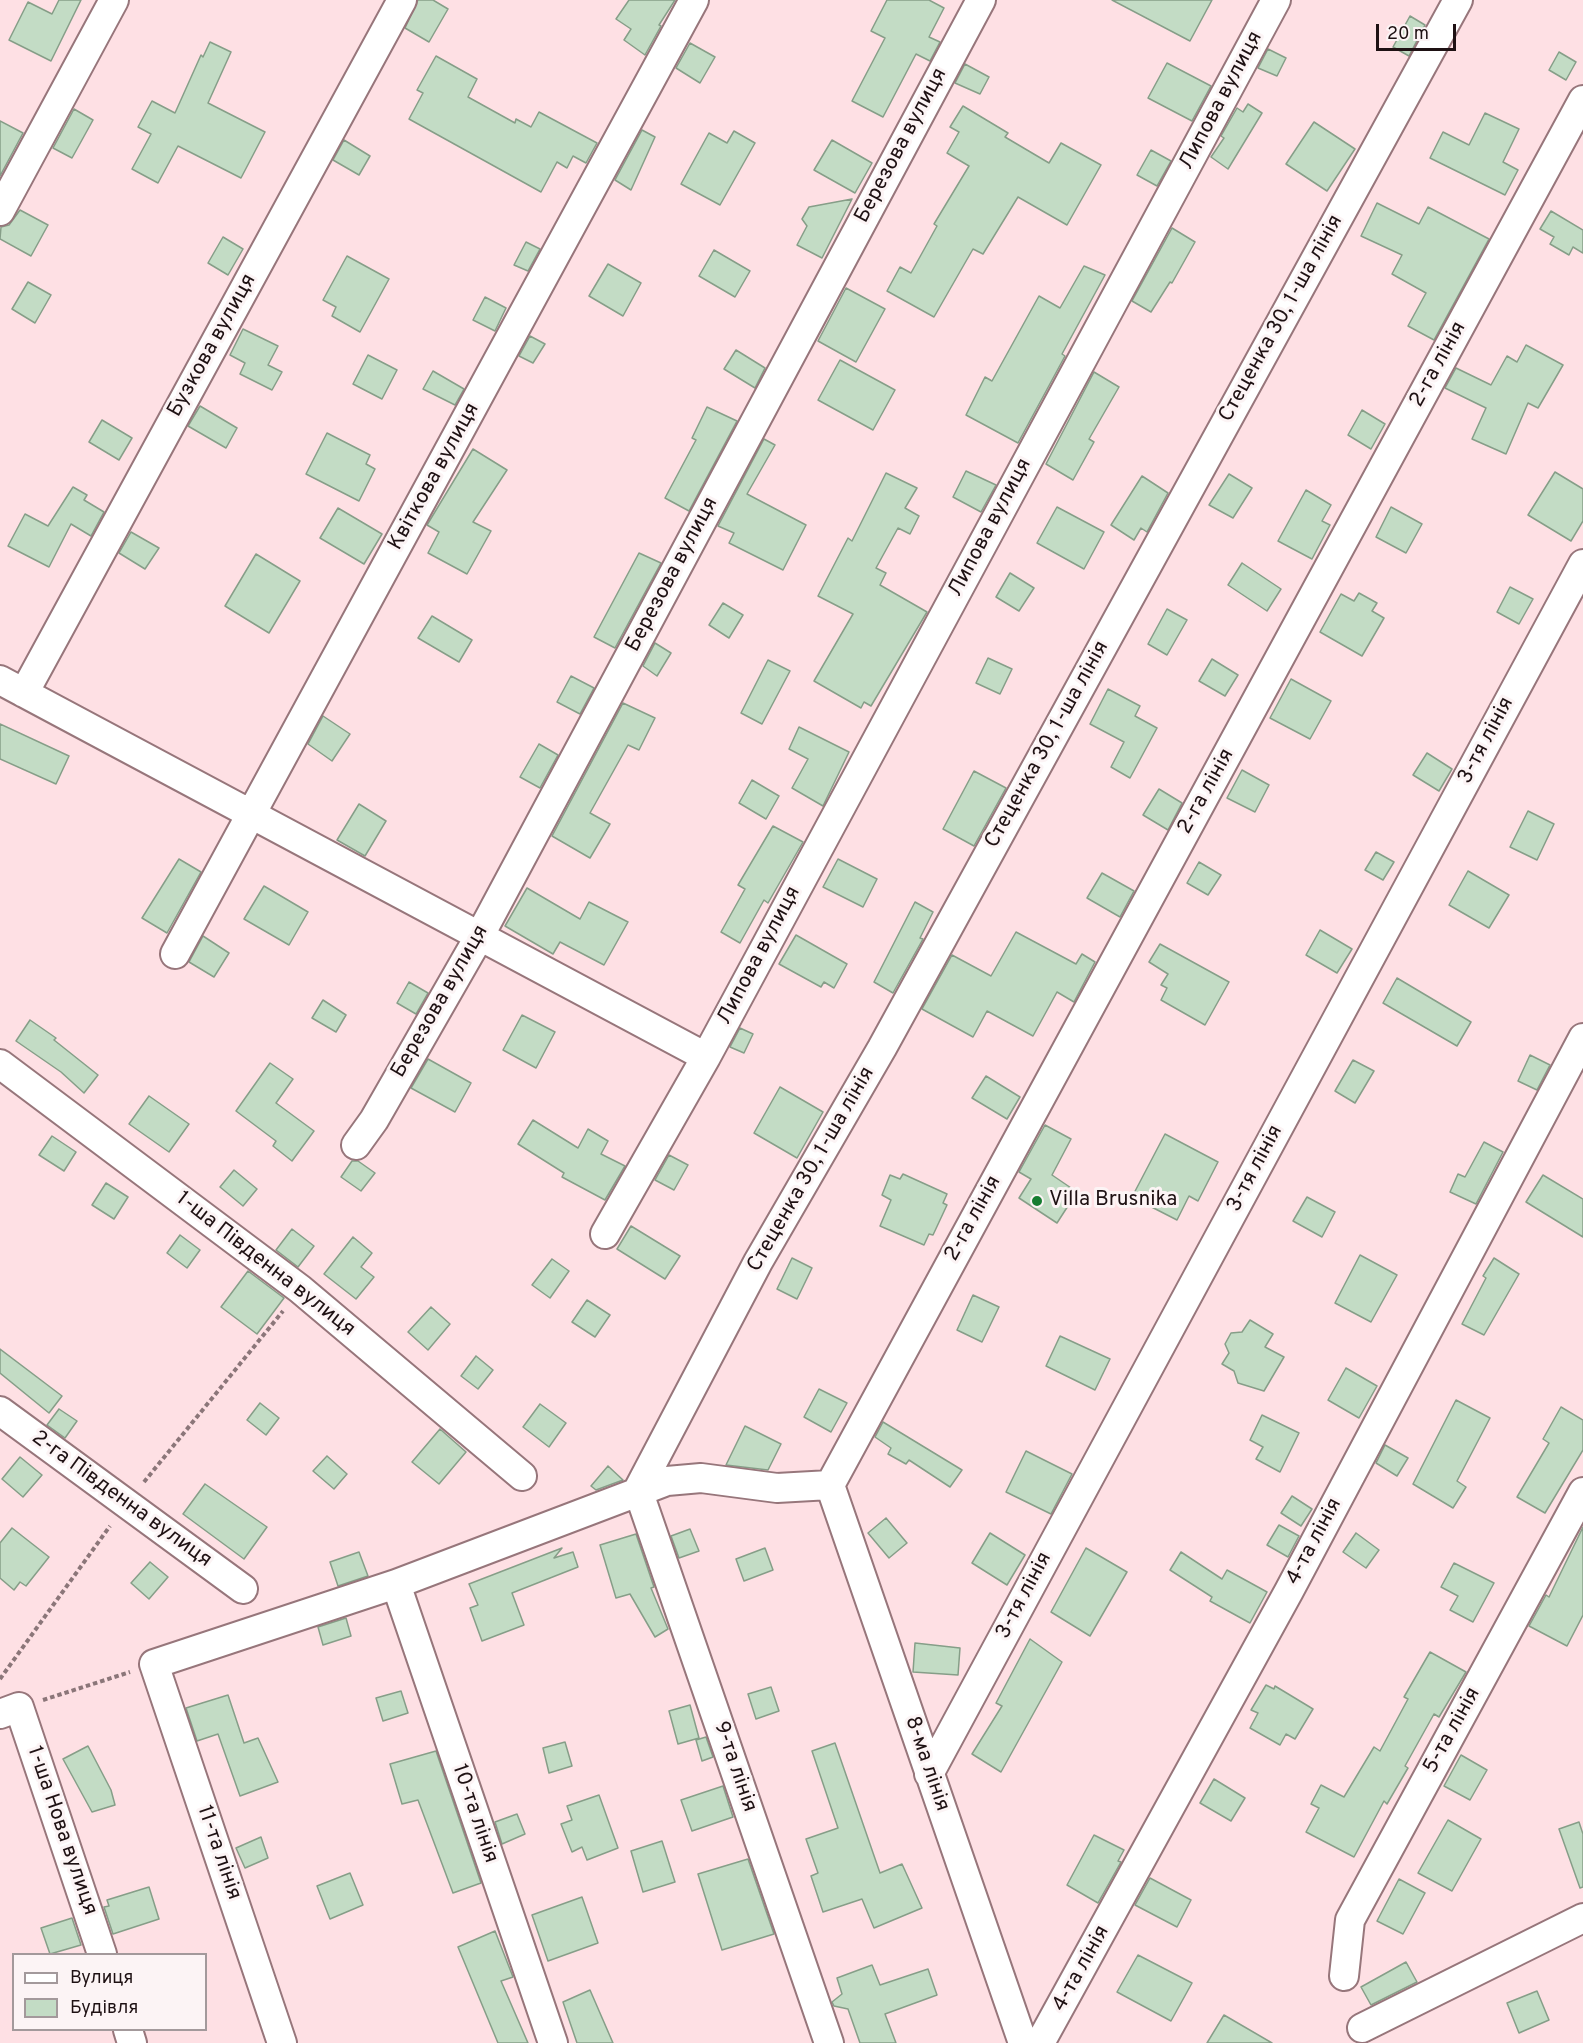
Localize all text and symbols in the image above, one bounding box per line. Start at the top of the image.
scale bar [1379,12,1458,50]
text: 20 m [1387,23,1429,46]
street label: Липова вулиця [1175,28,1269,174]
street label: Березова вулиця [851,64,953,228]
street label: Стеценка 30, 1-ша лінія [1215,211,1349,427]
street label: Бузкова вулиця [163,270,263,422]
street label: 2-га лінія [1405,318,1473,412]
street label: Квіткова вулиця [384,399,486,555]
street label: Липова вулиця [944,455,1038,601]
street label: Березова вулиця [622,493,724,657]
street label: Стеценка 30, 1-ша лінія [981,637,1115,853]
street label: 3-тя лінія [1454,693,1520,789]
street label: 2-га лінія [1173,745,1241,839]
street label: Липова вулиця [713,883,807,1029]
street label: Березова вулиця [387,921,495,1083]
street label: Стеценка 30, 1-ша лінія [743,1063,881,1277]
street label: 3-тя лінія [1223,1121,1289,1217]
street label: 2-га лінія [940,1172,1008,1266]
street label: 1-ша Південна вулиця [170,1187,360,1343]
place label: Villa Brusnika [1049,1188,1177,1214]
marker: Villa Brusnika [1030,1194,1044,1208]
street label: 2-га Південна вулиця [26,1426,216,1574]
street label: 4-та лінія [1282,1494,1348,1590]
street label: 3-тя лінія [992,1548,1058,1644]
street label: 5-та лінія [1419,1684,1487,1778]
street label: 8-ма лінія [898,1713,954,1815]
street label: 9-та лінія [707,1718,761,1816]
street label: 1-ша Нова вулиця [20,1743,102,1919]
street label: 10-та лінія [445,1761,503,1867]
street label: 11-та лінія [190,1803,246,1903]
street label: 4-та лінія [1048,1922,1116,2016]
legend [12,1953,207,2031]
text: Вулиця [70,1967,133,1990]
text: Будівля [70,1997,138,2020]

